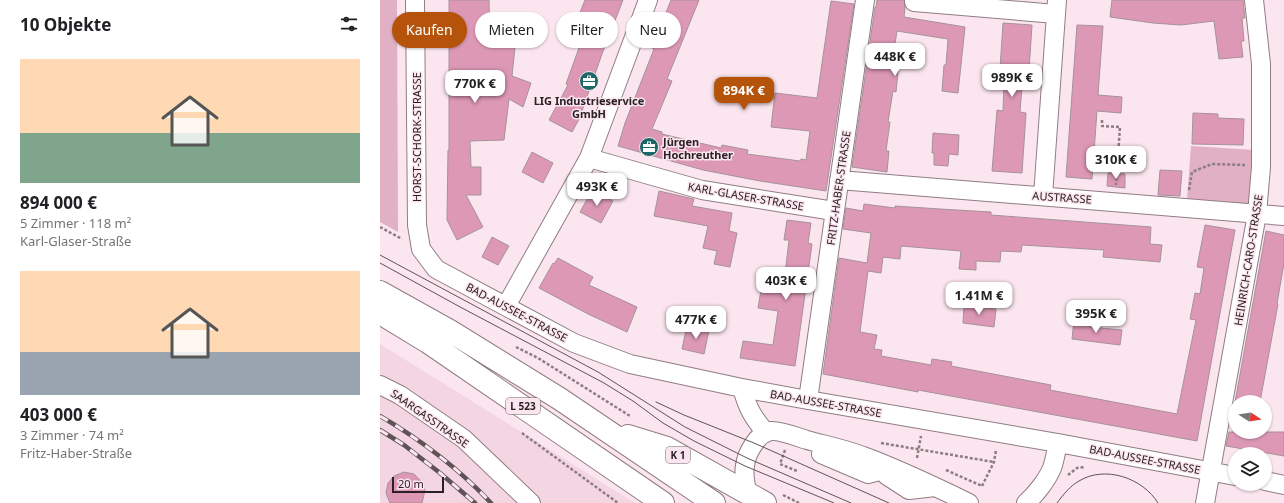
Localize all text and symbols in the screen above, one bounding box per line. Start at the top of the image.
chip: Kaufen [392,12,467,48]
chip: Mieten [475,12,548,48]
chip: Filter [556,12,618,48]
chip: Neu [626,12,681,48]
text: 10 Objekte [20,13,111,36]
icon: filters [338,13,360,35]
pin: 448K € [862,43,928,77]
text: 448K € [874,47,916,65]
pin: 989K € [979,64,1045,98]
text: 989K € [991,68,1033,86]
pin: 770K € [442,70,508,104]
office icon: LIG Industrieservice GmbH [578,70,600,92]
street label: HORST-SCHORK-STRASSE [409,72,424,202]
text: 770K € [454,74,496,92]
pin: 894K € [711,77,777,111]
text: 894K € [723,81,765,99]
icon: home [154,85,226,157]
place label: LIG Industrieservice GmbH [534,93,645,121]
street label: FRITZ-HABER-STRASSE [823,130,853,246]
place label: Jürgen Hochreuther [662,134,733,162]
office icon: Jürgen Hochreuther [638,136,660,158]
pin: 310K € [1083,146,1149,180]
text: 310K € [1095,150,1137,168]
pin: 493K € [564,173,630,207]
text: 493K € [576,177,618,195]
street label: KARL-GLASER-STRASSE [687,178,805,214]
street label: AUSTRASSE [1032,187,1092,207]
text: 894 000 € [20,191,97,214]
street label: HEINRICH-CARO-STRASSE [1230,193,1266,327]
text: 5 Zimmer · 118 m² [20,214,131,232]
text: Karl-Glaser-Straße [20,232,131,250]
pin: 403K € [753,267,819,301]
text: 403K € [765,271,807,289]
street label: BAD-AUSSEE-STRASSE [464,279,570,345]
pin: 1.41M € [942,282,1016,316]
text: 1.41M € [954,286,1004,304]
icon: home [154,297,226,369]
pin: 395K € [1063,300,1129,334]
text: 395K € [1075,304,1117,322]
pin: 477K € [663,306,729,340]
text: 477K € [675,310,717,328]
street label: SAARGASSTRASSE [388,385,472,451]
street label: BAD-AUSSEE-STRASSE [769,386,883,420]
north arrow [1228,395,1272,439]
map controls [1228,395,1272,491]
road number: L 523 [506,398,540,414]
text: 403 000 € [20,403,97,426]
text: 3 Zimmer · 74 m² [20,426,124,444]
street label: BAD-AUSSEE-STRASSE [1088,441,1202,477]
text: Fritz-Haber-Straße [20,444,132,462]
road number: K 1 [666,447,690,463]
button: layers [1228,447,1272,491]
scale bar [392,475,444,494]
text: 20 m [398,476,424,491]

